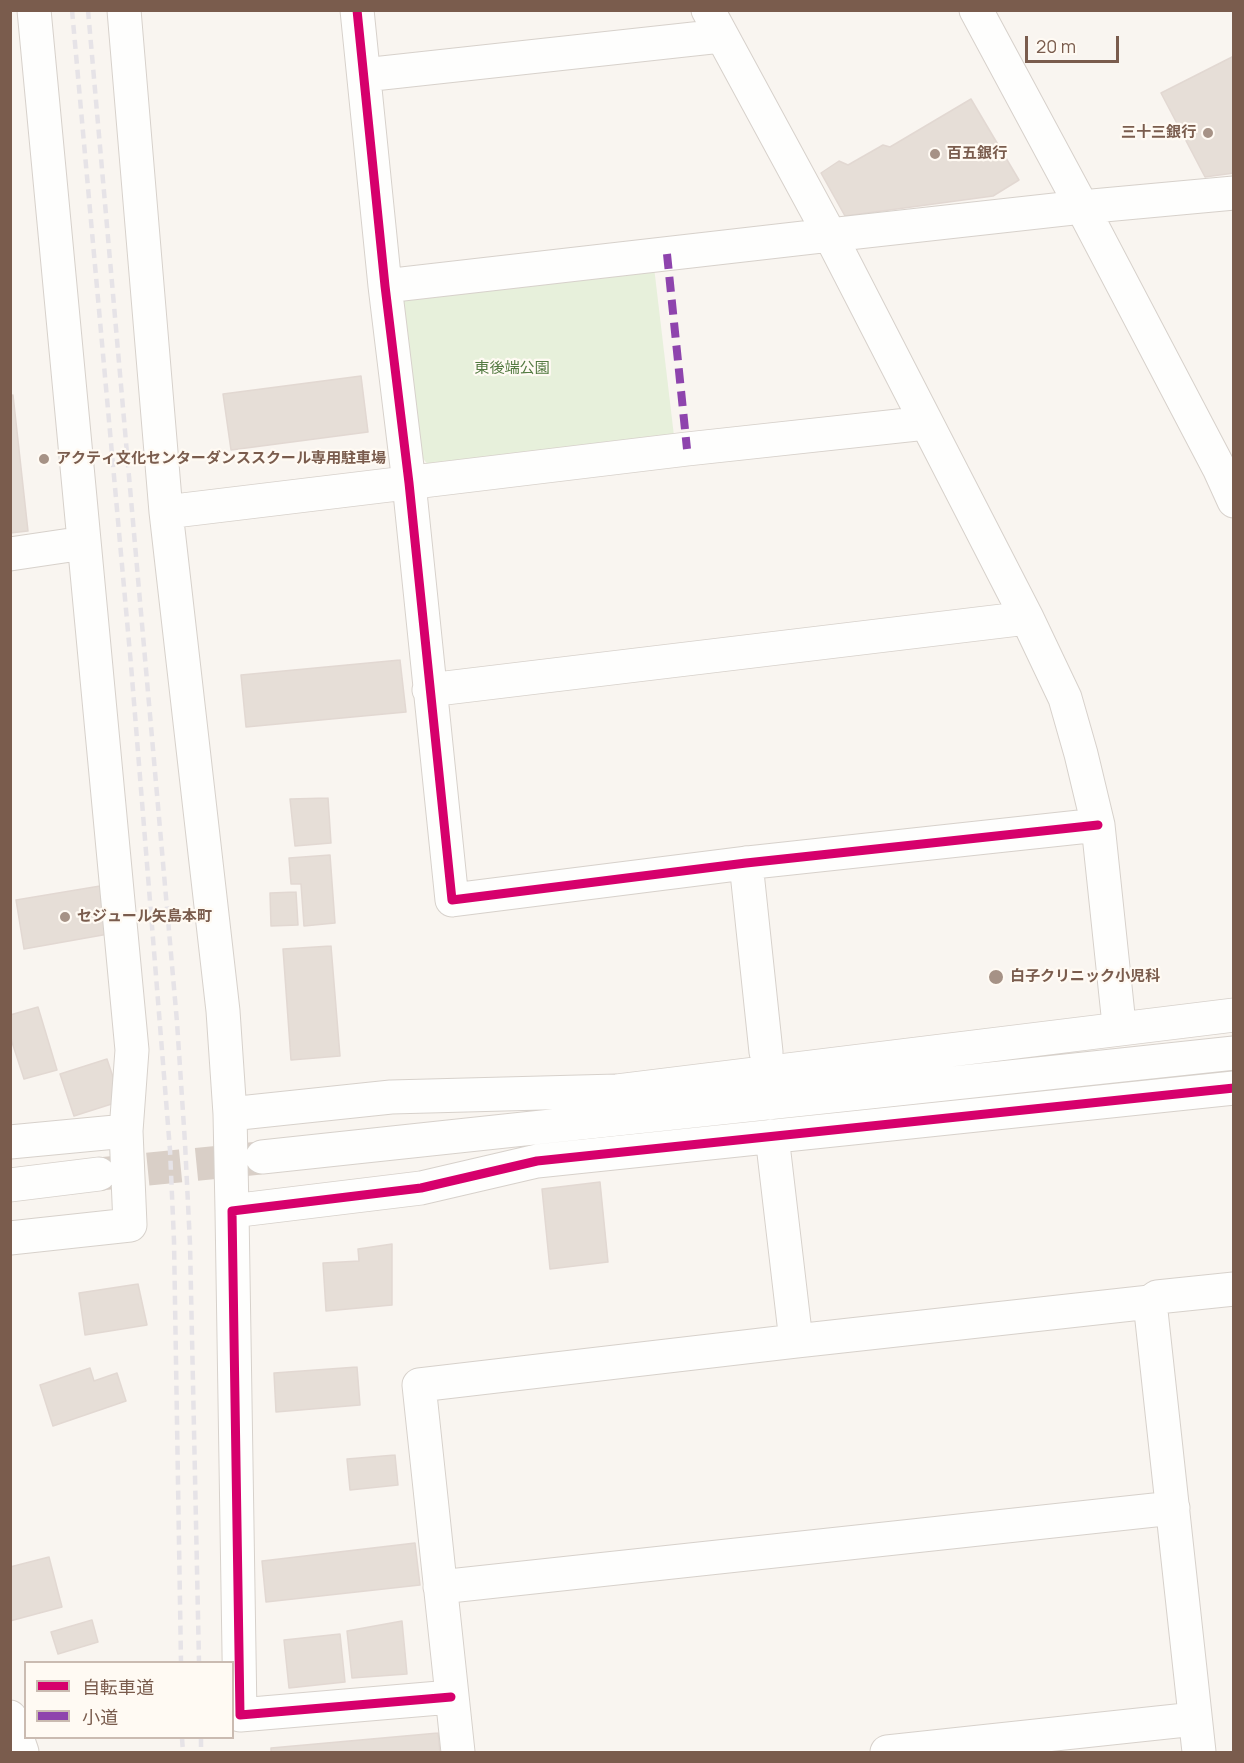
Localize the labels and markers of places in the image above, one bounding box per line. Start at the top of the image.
place label: 三十三銀行 [1121,124,1196,142]
marker: 三十三銀行 [1201,126,1215,140]
place label: 百五銀行 [947,145,1007,163]
marker: 百五銀行 [928,147,942,161]
place label: アクティ文化センターダンススクール専用駐車場 [56,450,386,468]
marker: アクティ文化センターダンススクール専用駐車場 [37,452,51,466]
place label: セジュール矢島本町 [77,908,212,926]
marker: セジュール矢島本町 [58,910,72,924]
marker: 白子クリニック小児科 [987,968,1005,986]
place label: 白子クリニック小児科 [1010,968,1160,986]

